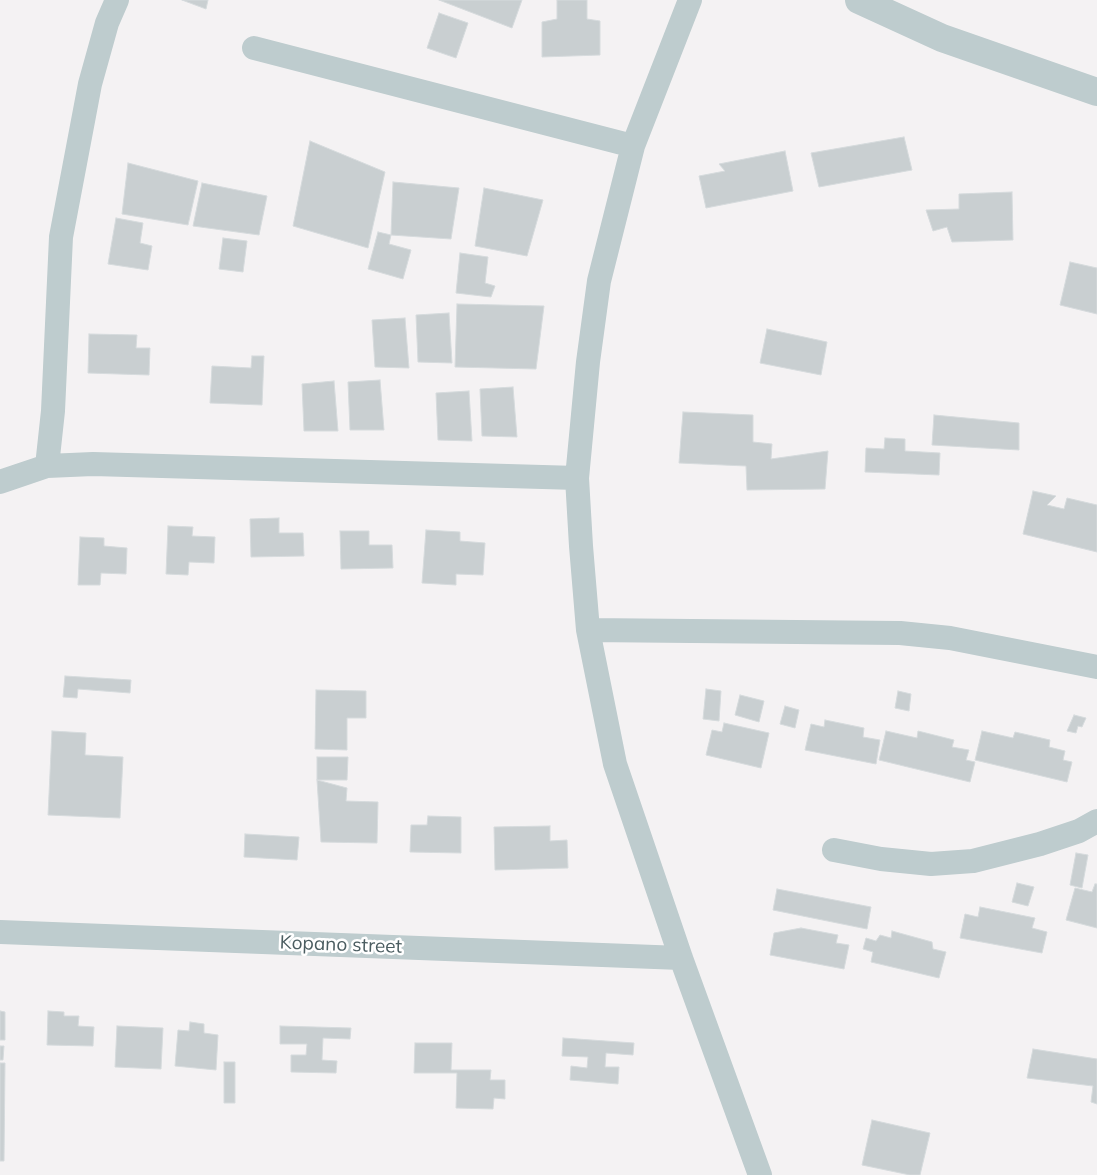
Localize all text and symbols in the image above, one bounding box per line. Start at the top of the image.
street label: Kopano street [279,931,403,959]

